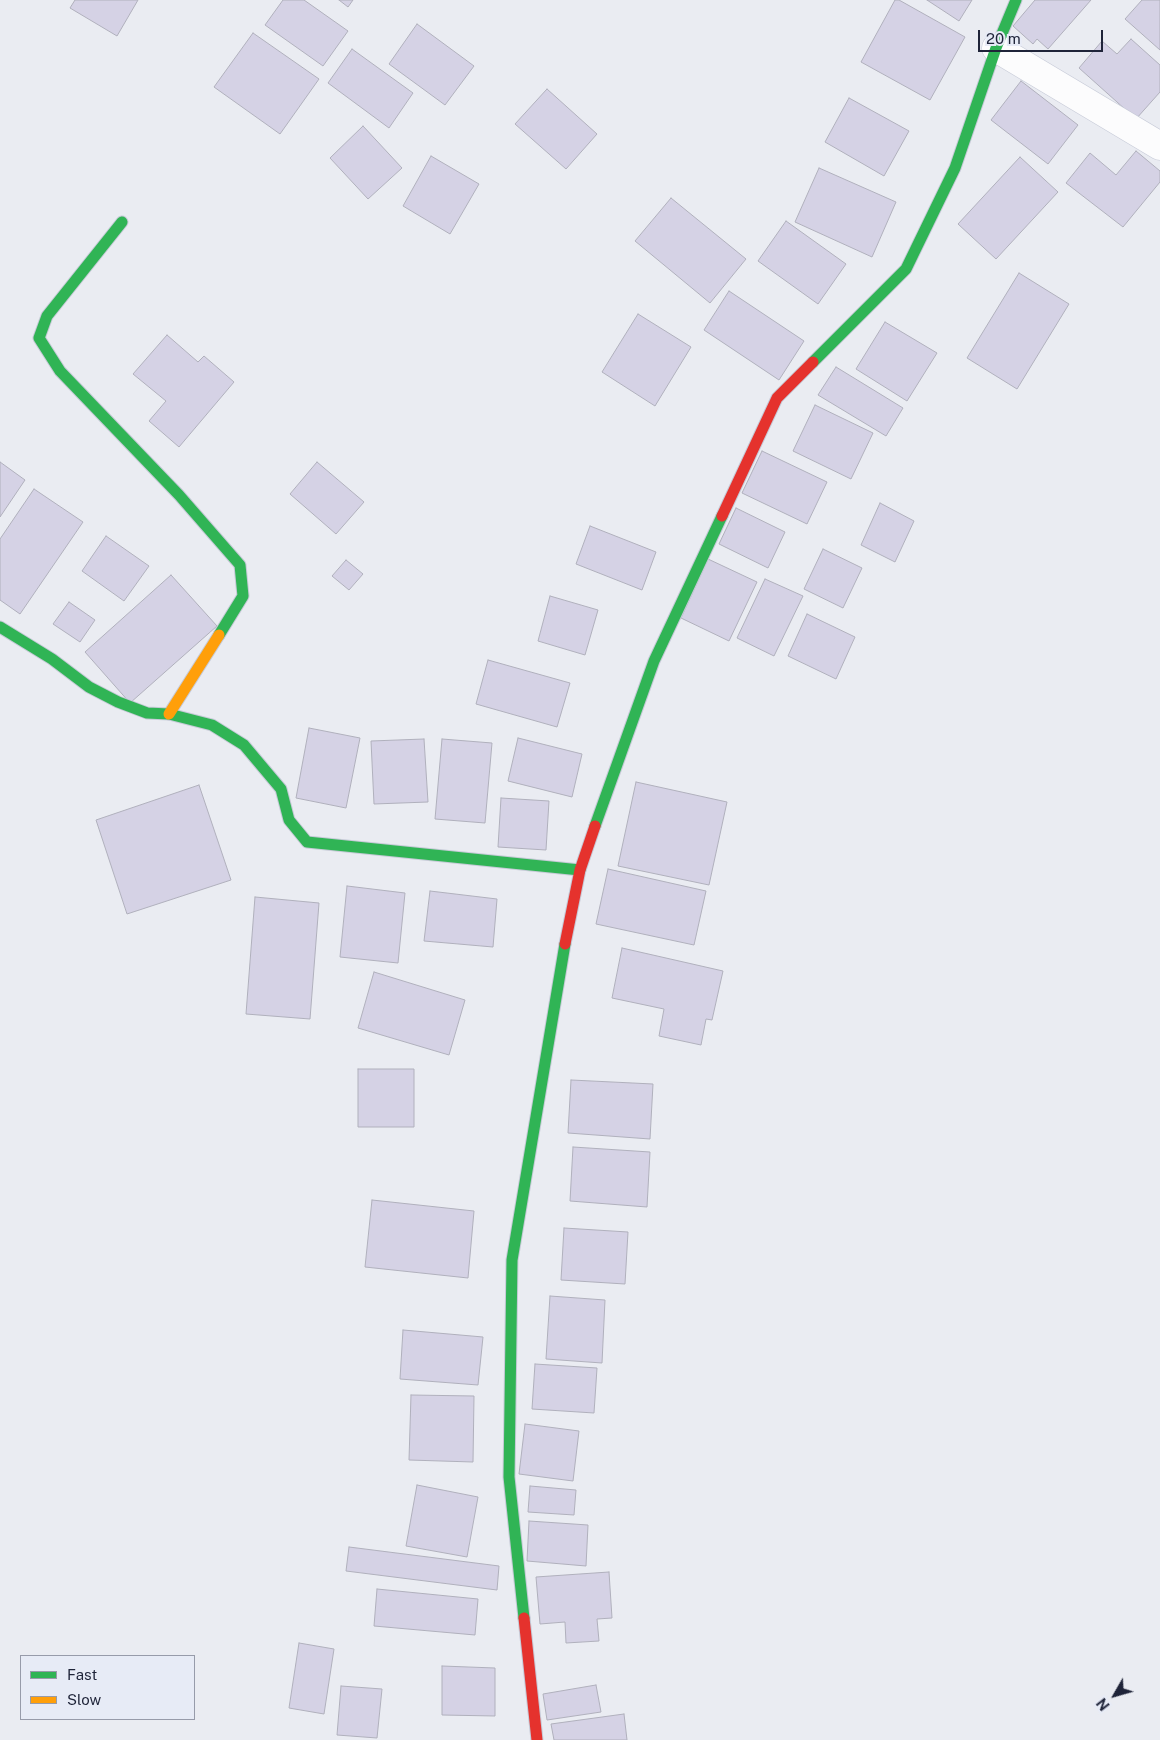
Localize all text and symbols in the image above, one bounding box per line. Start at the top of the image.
scale bar [980,20,1105,52]
text: 20 m [986,30,1021,47]
legend [20,1655,195,1720]
text: Fast [67,1666,97,1683]
north arrow [1090,1670,1140,1720]
text: Slow [67,1691,101,1708]
text: N [1094,1695,1113,1713]

